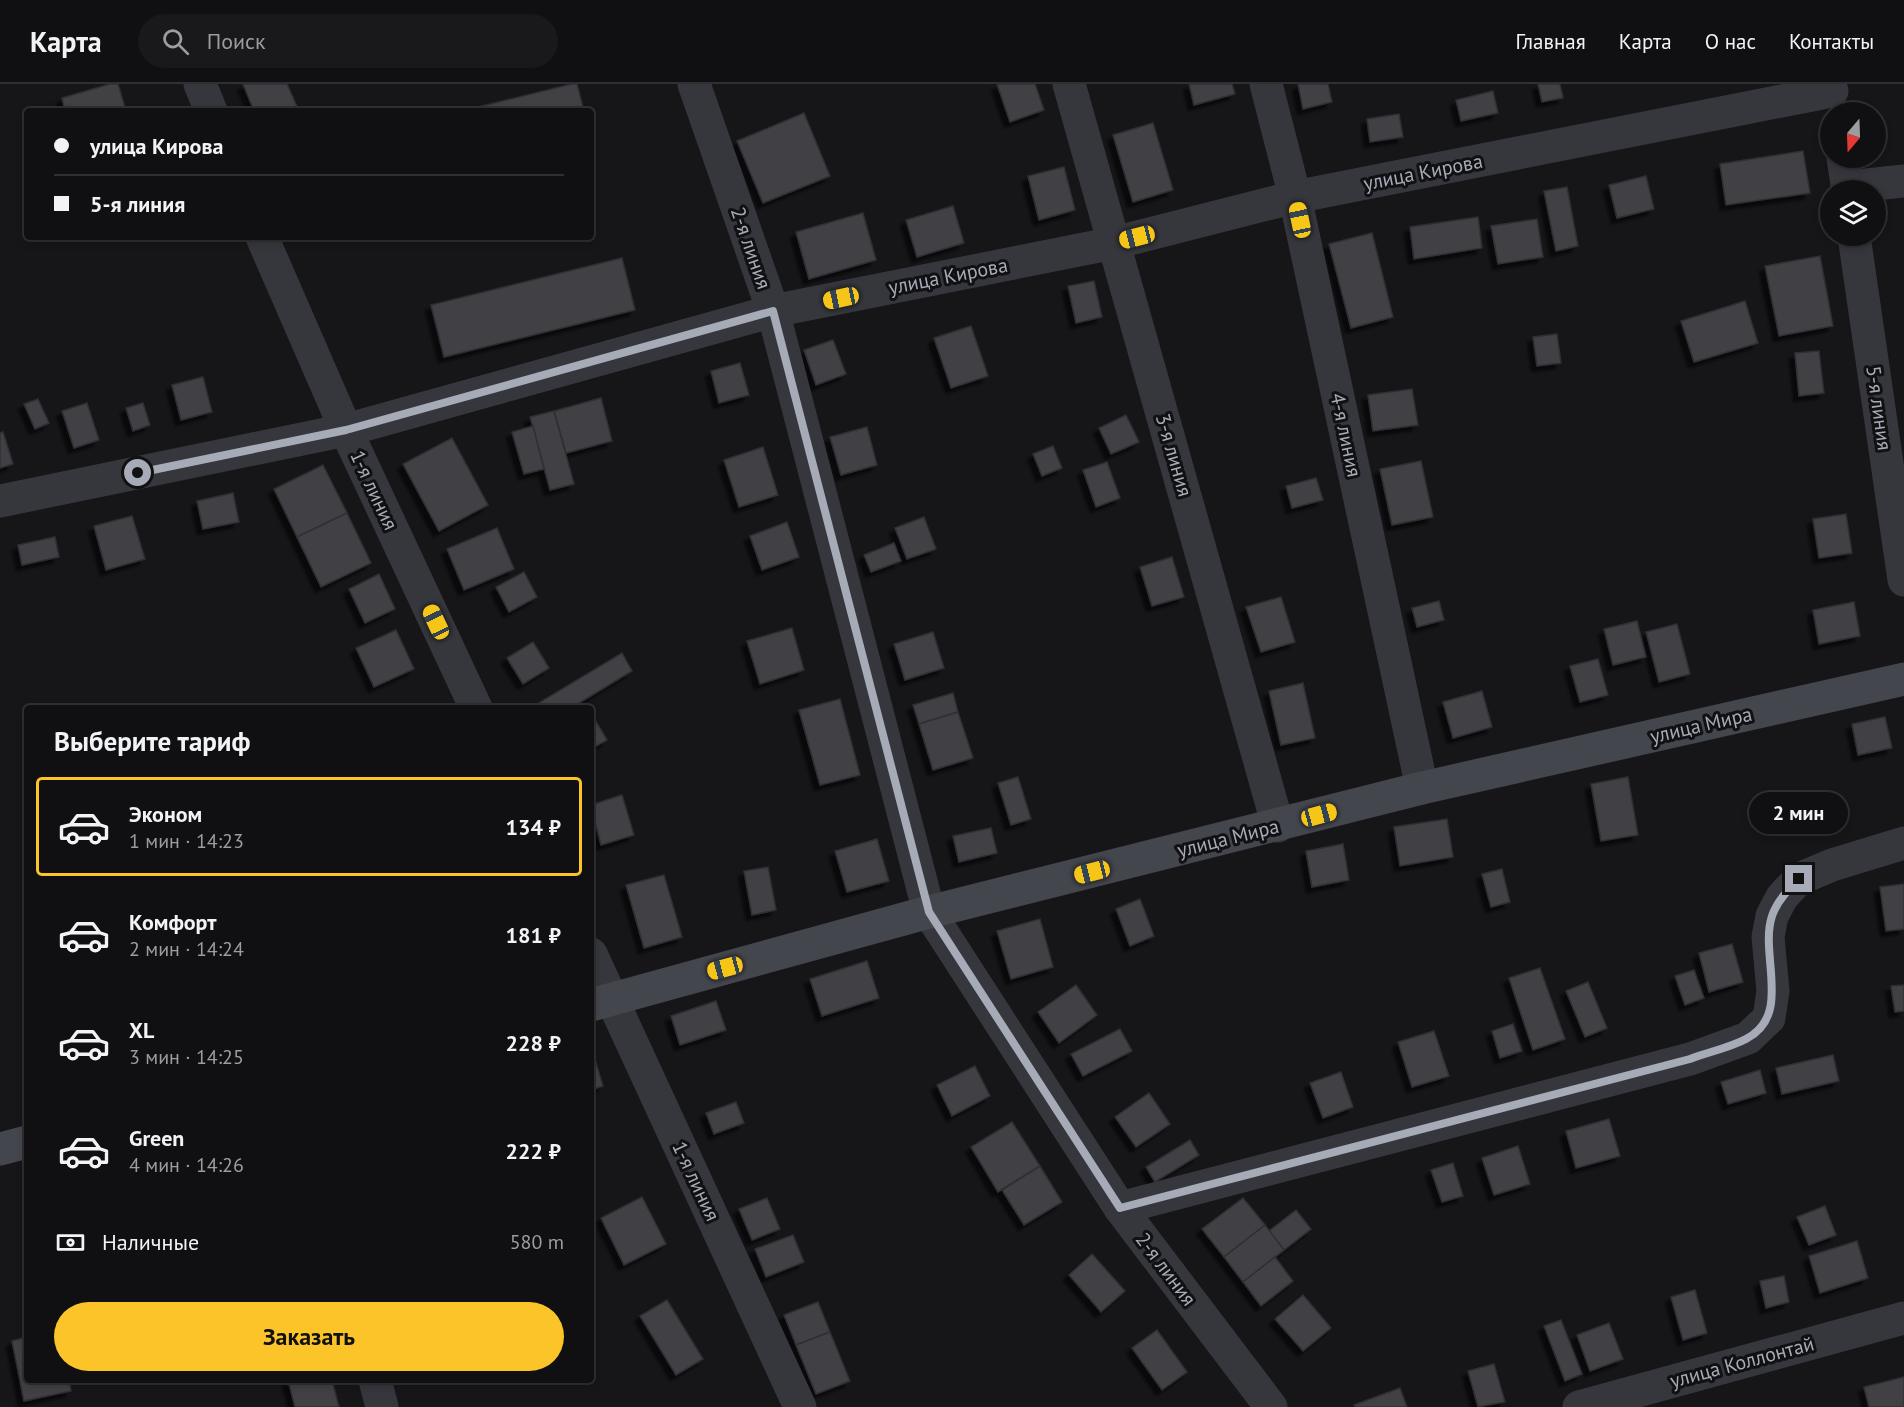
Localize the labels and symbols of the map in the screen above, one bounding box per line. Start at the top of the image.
north arrow [1820,102,1886,168]
street label: улица Кирова [1361,148,1485,196]
car [1287,201,1313,239]
street label: 2-я линия [725,204,777,292]
car [1117,224,1157,250]
street label: улица Кирова [886,252,1010,300]
car [822,285,860,311]
street label: 5-я линия [1860,364,1898,452]
street label: 4-я линия [1324,391,1368,479]
street label: 3-я линия [1150,410,1198,500]
street label: 1-я линия [344,446,404,534]
route start [124,459,151,486]
car [420,602,452,642]
street label: улица Мира [1648,701,1754,749]
callout: 2 мин [1750,792,1848,834]
car [1299,802,1339,828]
street label: улица Мира [1175,813,1281,863]
car [1072,859,1112,885]
route end [1785,865,1812,892]
car [705,955,745,981]
street label: 1-я линия [666,1137,726,1225]
street label: 2-я линия [1130,1227,1202,1311]
street label: улица Коллонтай [1667,1330,1817,1394]

